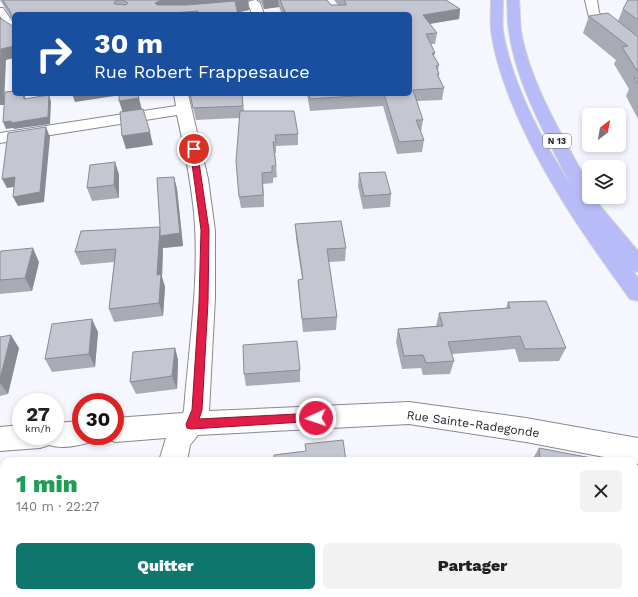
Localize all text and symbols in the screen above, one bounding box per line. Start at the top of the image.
text: 30 m [94,27,163,60]
icon: right [28,28,80,80]
text: Rue Robert Frappesauce [94,61,310,82]
north arrow [582,108,626,152]
map controls [582,108,626,204]
pin [177,132,211,166]
road number: N 13 [543,134,571,148]
icon: arrive [183,138,205,160]
button: layers [582,160,626,204]
speed limit sign: 30 [72,393,124,445]
position arrow [295,397,337,439]
text: 27 [26,402,50,426]
street label: Rue Sainte-Radegonde [406,408,540,440]
text: km/h [25,423,51,434]
text: 1 min [16,470,78,498]
button: close [580,470,622,512]
text: 140 m · 22:27 [16,499,99,514]
button: Quitter [16,543,315,589]
button: Partager [323,543,622,589]

